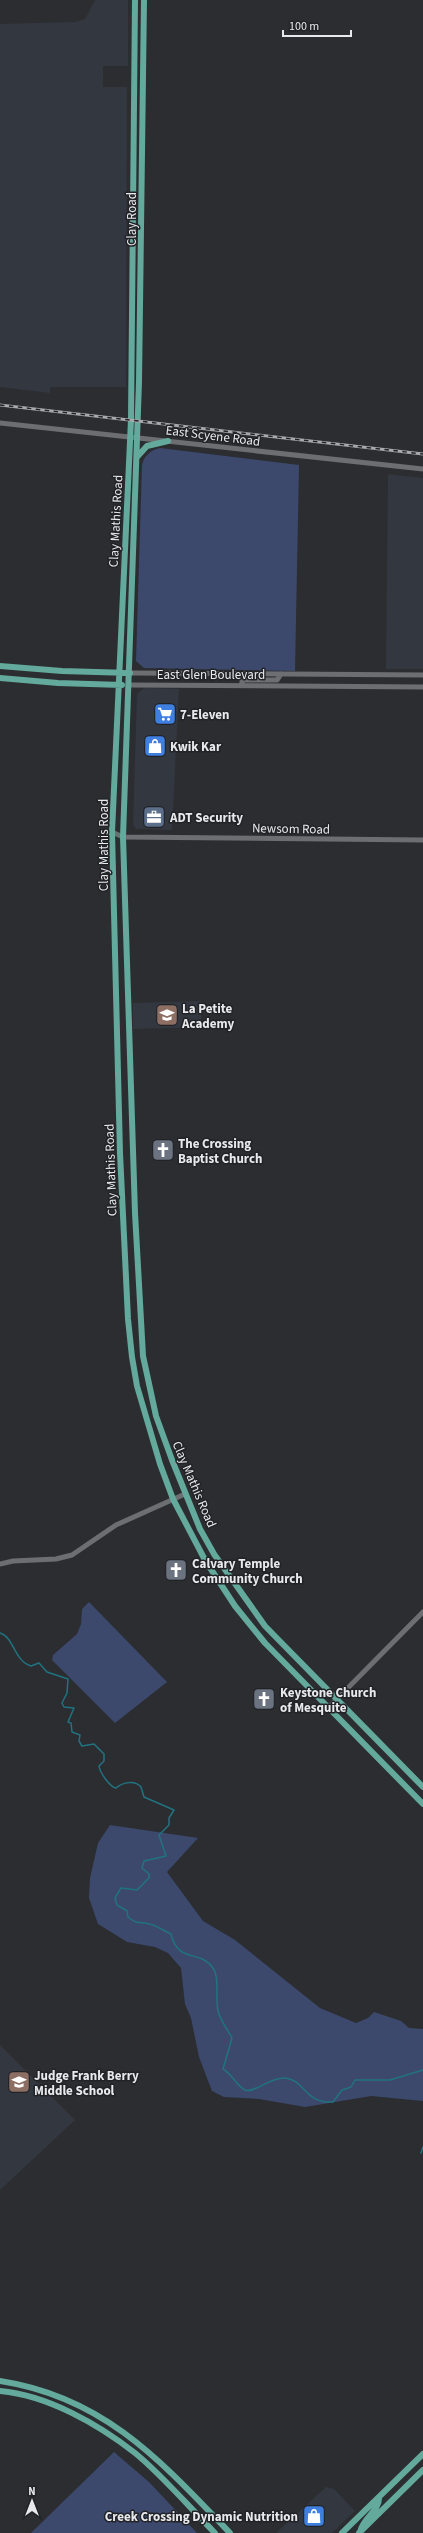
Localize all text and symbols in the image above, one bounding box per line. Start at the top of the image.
scale bar [283,12,351,38]
text: 100 m [289,18,319,35]
street label: Clay Road [123,192,141,246]
street label: East Scyene Road [165,421,261,451]
street label: Clay Mathis Road [105,474,127,568]
street label: East Glen Boulevard [157,666,265,684]
supermarket icon: 7-Eleven [152,701,178,727]
place label: 7-Eleven [180,706,230,724]
shop icon: Kwik Kar [142,733,168,759]
place label: Kwik Kar [170,738,222,756]
street label: Clay Mathis Road [95,799,113,891]
office icon: ADT Security [141,804,167,830]
place label: ADT Security [169,809,243,827]
street label: Newsom Road [252,819,330,839]
place label: La Petite Academy [181,1000,235,1033]
school or university icon: La Petite Academy [154,1002,180,1028]
street label: Clay Mathis Road [100,1123,122,1216]
place label: The Crossing Baptist Church [178,1135,262,1168]
church icon: The Crossing Baptist Church [150,1137,176,1163]
street label: Clay Mathis Road [168,1438,220,1530]
place label: Calvary Temple Community Church [192,1555,303,1588]
church icon: Calvary Temple Community Church [163,1557,189,1583]
place label: Keystone Church of Mesquite [280,1684,376,1717]
church icon: Keystone Church of Mesquite [251,1686,277,1712]
place label: Judge Frank Berry Middle School [34,2067,139,2100]
school or university icon: Judge Frank Berry Middle School [6,2069,32,2095]
north arrow [12,2481,52,2521]
text: N [28,2484,36,2499]
shop icon: Creek Crossing Dynamic Nutrition [301,2503,327,2529]
place label: Creek Crossing Dynamic Nutrition [105,2508,298,2526]

